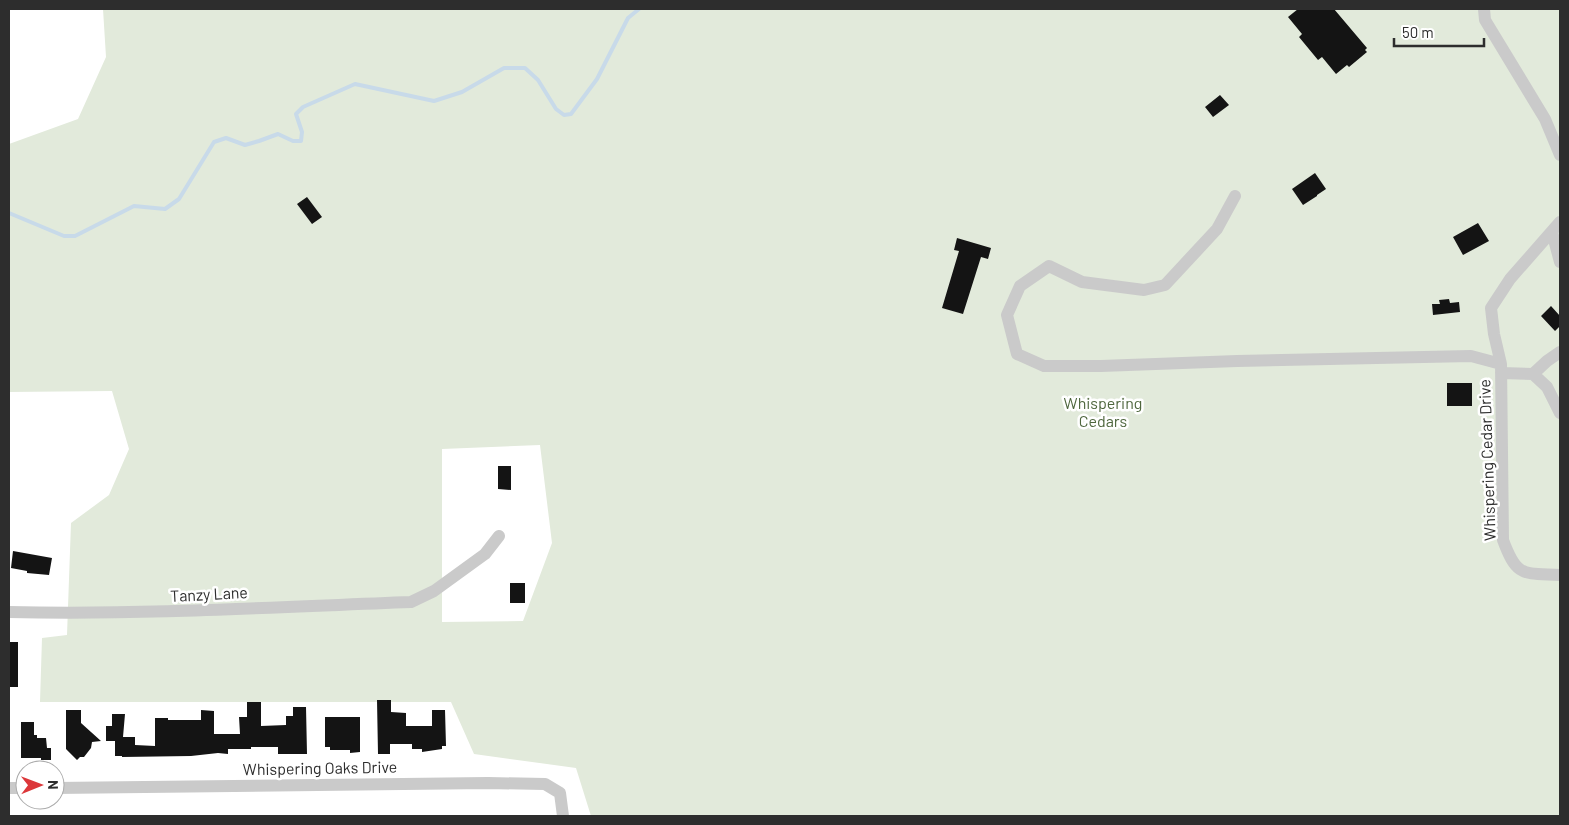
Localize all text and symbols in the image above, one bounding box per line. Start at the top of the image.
scale bar [1394,15,1484,47]
text: 50 m [1402,23,1434,41]
street label: Whispering Cedar Drive [1474,379,1499,541]
park label: Whispering Cedars [1064,393,1142,430]
street label: Tanzy Lane [170,582,248,605]
street label: Whispering Oaks Drive [243,757,397,778]
north arrow [15,760,65,810]
text: N [45,780,62,790]

